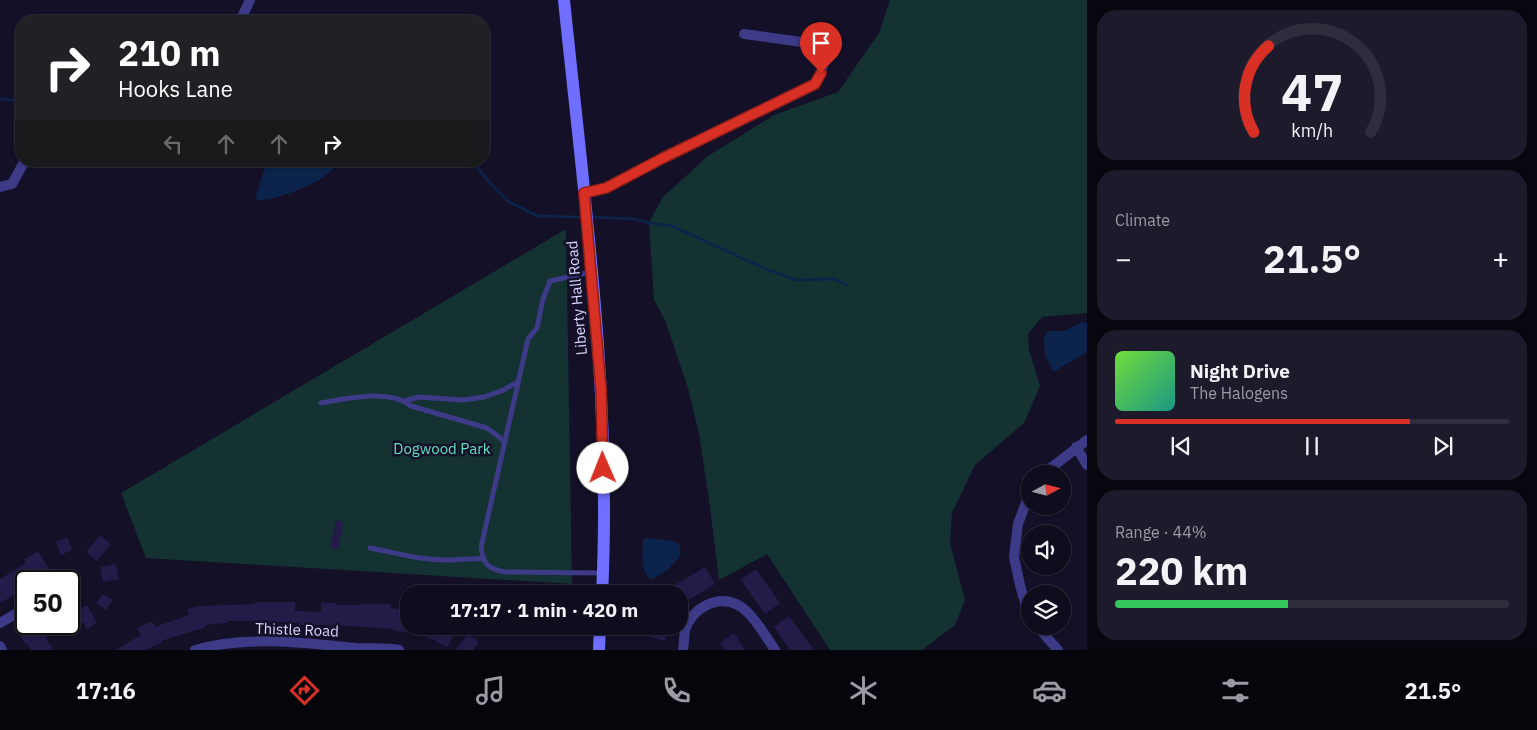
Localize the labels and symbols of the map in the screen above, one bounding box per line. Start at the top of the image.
pin [800,22,842,73]
street label: Liberty Hall Road [562,240,591,356]
park label: Dogwood Park [393,439,491,458]
position arrow [576,441,628,493]
north arrow [1021,465,1071,515]
speed limit sign: 50 [15,570,80,635]
street label: Thistle Road [255,619,339,640]

